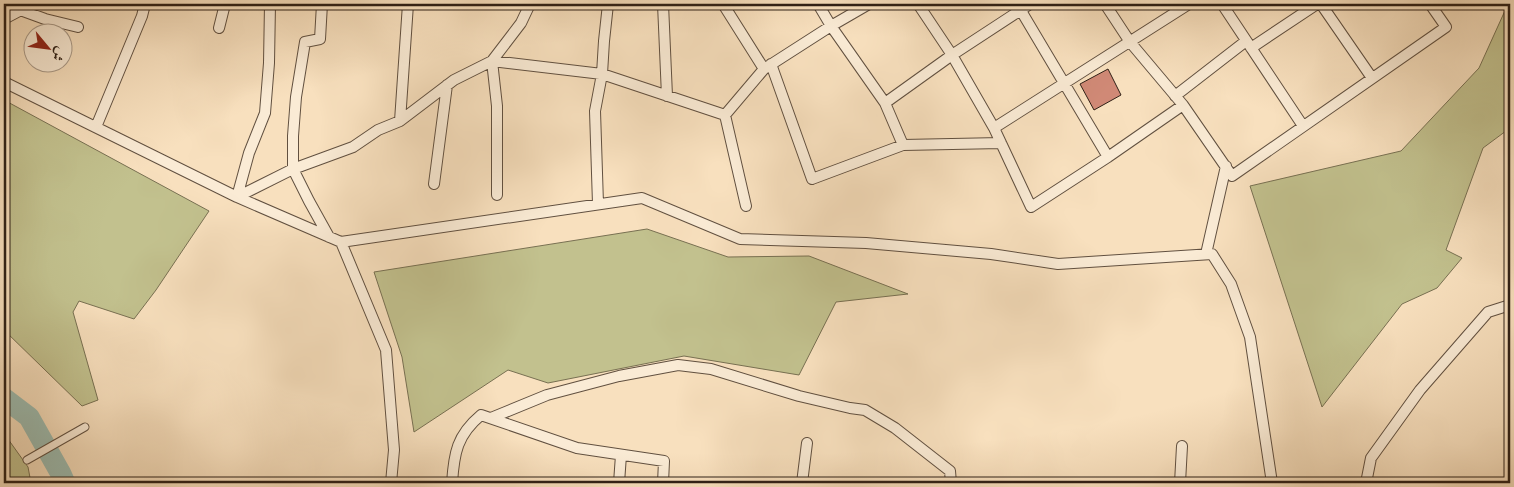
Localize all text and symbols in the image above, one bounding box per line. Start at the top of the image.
north arrow [22,22,72,72]
text: ش [48,44,70,64]

